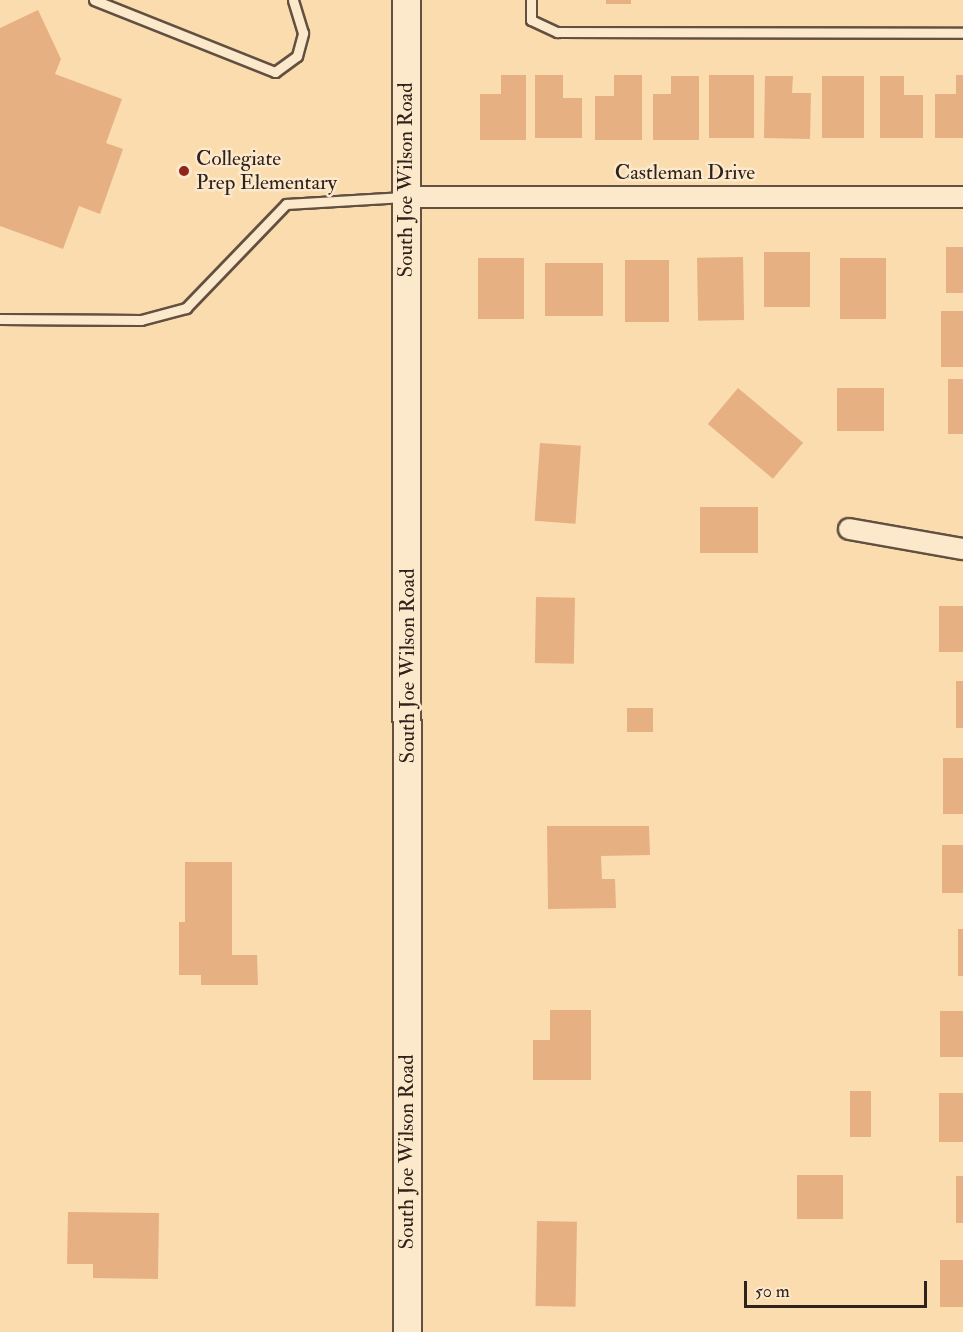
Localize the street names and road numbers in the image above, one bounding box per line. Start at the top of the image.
street label: South Joe Wilson Road [393,82,419,278]
street label: Castleman Drive [615,160,755,186]
street label: South Joe Wilson Road [395,568,421,764]
street label: South Joe Wilson Road [394,1054,420,1250]

